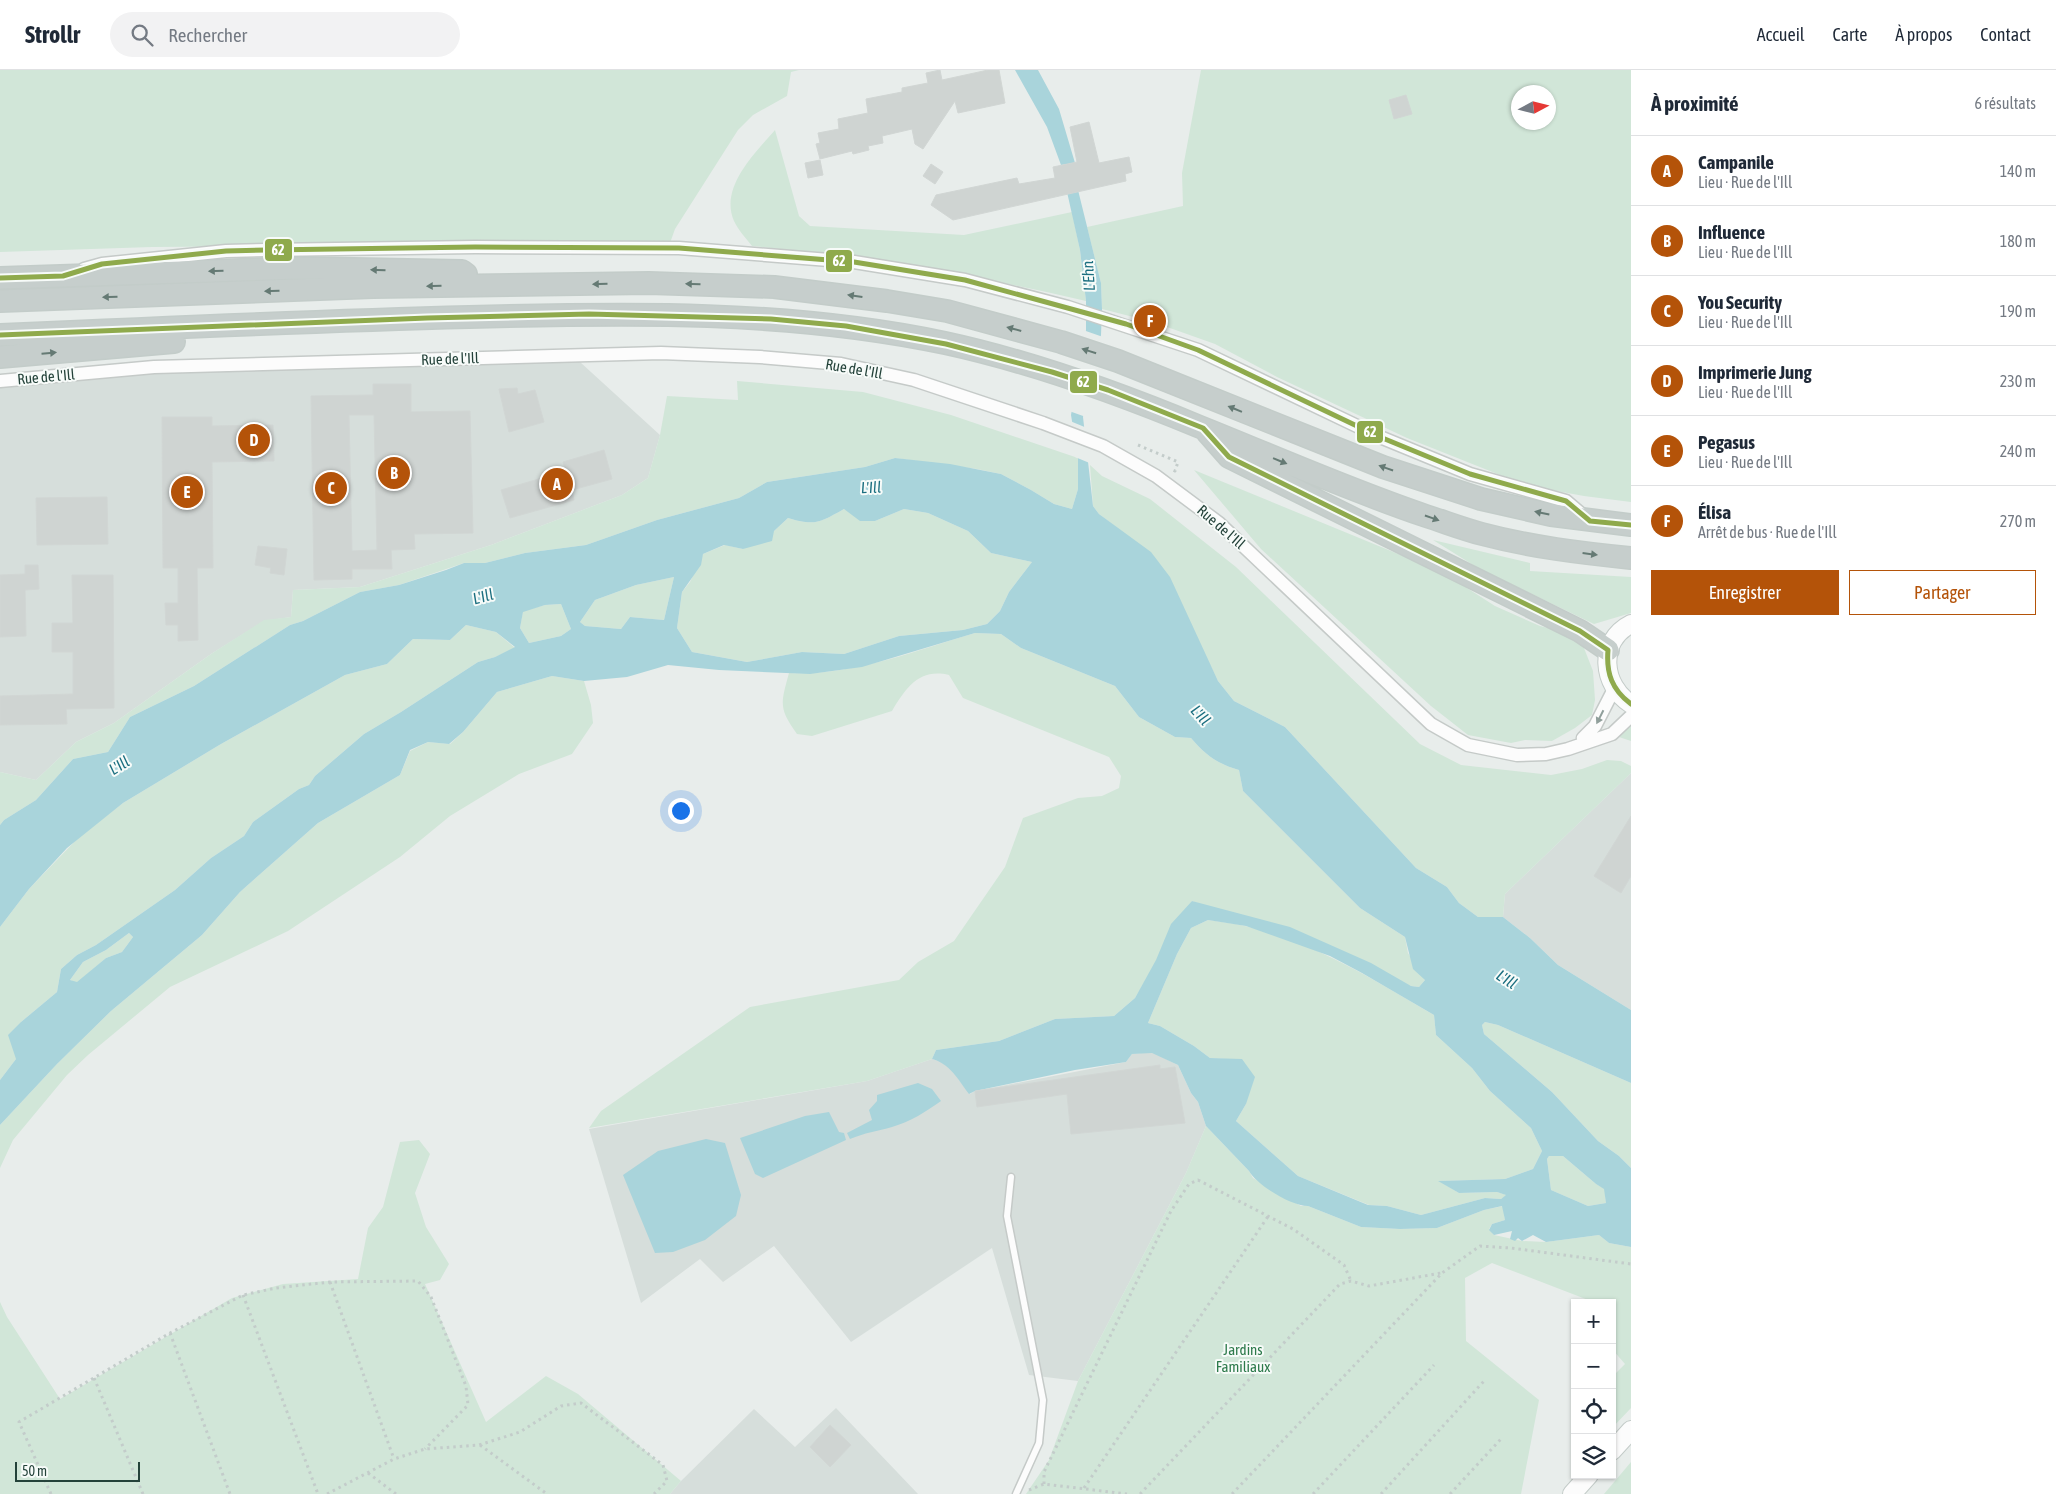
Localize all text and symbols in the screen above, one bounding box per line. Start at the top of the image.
search box [110,12,460,57]
text: Strollr [25,21,80,48]
icon: search [128,21,156,49]
text: Rechercher [168,24,247,46]
text: Accueil [1757,24,1805,45]
text: Carte [1833,24,1867,45]
text: À propos [1895,24,1952,45]
text: Contact [1980,24,2031,45]
north arrow [1511,85,1556,130]
text: À proximité [1651,91,1739,115]
text: 6 résultats [1974,94,2036,112]
text: Campanile [1698,151,1774,173]
text: A [1663,162,1671,180]
text: 140 m [2000,162,2036,180]
text: Lieu · Rue de l'Ill [1698,173,1792,191]
text: Influence [1698,221,1765,243]
text: B [1663,232,1671,250]
text: 180 m [2000,232,2036,250]
line badge: 62 [264,238,293,262]
text: 62 [271,242,285,258]
text: Lieu · Rue de l'Ill [1698,243,1792,261]
line badge: 62 [825,249,853,273]
text: 62 [832,253,846,269]
water label: L'Ehn [1078,260,1098,292]
one-way arrow [370,265,386,273]
one-way arrow [208,267,224,275]
one-way arrow [592,280,608,288]
one-way arrow [685,280,701,288]
one-way arrow [426,282,442,290]
one-way arrow [264,287,280,295]
text: You Security [1698,291,1782,313]
one-way arrow [846,292,862,300]
one-way arrow [101,293,117,301]
pin: F [1134,302,1166,340]
text: C [1663,302,1671,320]
text: 190 m [2000,302,2036,320]
text: Lieu · Rue de l'Ill [1698,313,1792,331]
one-way arrow [1006,325,1021,333]
one-way arrow [1082,347,1097,354]
one-way arrow [41,348,57,356]
street label: Rue de l'Ill [421,349,479,368]
street label: Rue de l'Ill [824,355,884,382]
text: Imprimerie Jung [1698,361,1812,383]
street label: Rue de l'Ill [16,366,76,387]
line badge: 62 [1069,370,1098,394]
text: D [1663,372,1671,390]
text: 230 m [2000,372,2036,390]
text: 62 [1076,374,1090,390]
text: Lieu · Rue de l'Ill [1698,383,1792,401]
one-way arrow [1228,404,1242,412]
line badge: 62 [1356,420,1384,444]
pin: D [238,421,270,459]
text: 62 [1363,424,1377,440]
text: Pegasus [1698,431,1755,453]
text: E [1664,442,1670,460]
text: 240 m [2000,442,2036,460]
text: Lieu · Rue de l'Ill [1698,453,1792,471]
pin: B [378,454,410,492]
one-way arrow [1273,457,1287,465]
one-way arrow [1378,464,1393,472]
pin: A [541,465,573,503]
pin: C [315,469,347,507]
pin: E [171,473,203,511]
water label: L'Ill [860,478,882,496]
street label: Rue de l'Ill [1194,501,1249,552]
text: Élisa [1698,501,1731,523]
one-way arrow [1535,509,1550,517]
text: F [1664,512,1670,530]
text: 270 m [2000,512,2036,530]
one-way arrow [1425,514,1440,522]
text: Arrêt de bus · Rue de l'Ill [1698,523,1837,541]
one-way arrow [1582,550,1598,558]
button: Enregistrer [1651,570,1839,615]
button: Partager [1849,570,2036,615]
water label: L'Ill [471,585,495,607]
water label: L'Ill [1187,701,1215,729]
one-way arrow [1596,710,1604,724]
water label: L'Ill [106,752,132,778]
your location [668,798,694,824]
water label: L'Ill [1493,966,1521,992]
map controls [1571,1299,1616,1479]
button: + [1571,1299,1616,1344]
park label: Jardins Familiaux [1216,1341,1270,1375]
button: − [1571,1344,1616,1389]
button: locate [1571,1389,1616,1434]
button: layers [1571,1434,1616,1479]
scale bar [15,1459,140,1482]
text: 50 m [22,1463,47,1479]

